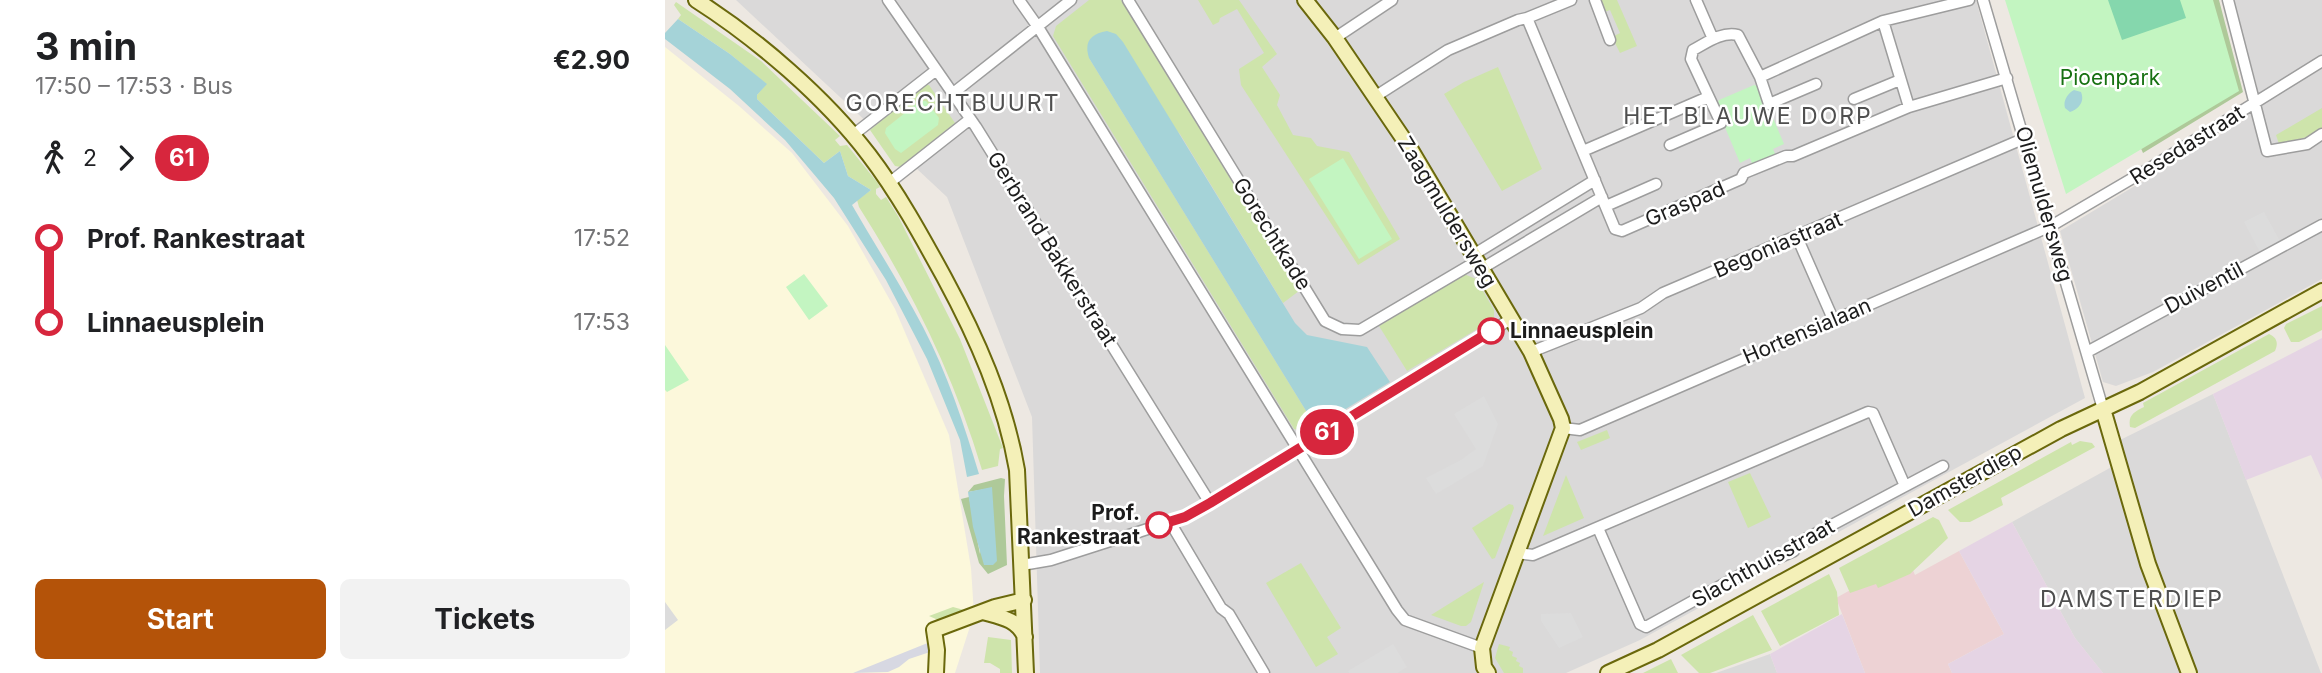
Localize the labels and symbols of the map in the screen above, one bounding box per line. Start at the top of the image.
park label: Pioenpark [2060,65,2161,90]
district label: GORECHTBUURT [845,89,1061,117]
street label: Resedastraat [2125,100,2248,190]
district label: HET BLAUWE DORP [1623,102,1873,130]
street label: Oliemuldersweg [2010,123,2079,284]
street label: Zaagmuldersweg [1393,132,1502,292]
street label: Gerbrand Bakkerstraat [982,147,1123,351]
street label: Gorechtkade [1228,173,1317,295]
street label: Graspad [1641,176,1728,231]
street label: Begoniastraat [1710,206,1846,283]
street label: Duiventil [2160,256,2247,319]
street label: Hortensialaan [1739,292,1875,369]
marker: Linnaeusplein [1478,318,1504,344]
place label: Linnaeusplein [1510,318,1653,343]
line badge: 61 [1295,409,1359,455]
street label: Damsterdiep [1904,439,2026,522]
place label: Prof. Rankestraat [1017,500,1140,549]
marker: Prof. Rankestraat [1146,512,1172,538]
street label: Slachthuisstraat [1687,513,1838,612]
district label: DAMSTERDIEP [2040,585,2224,613]

